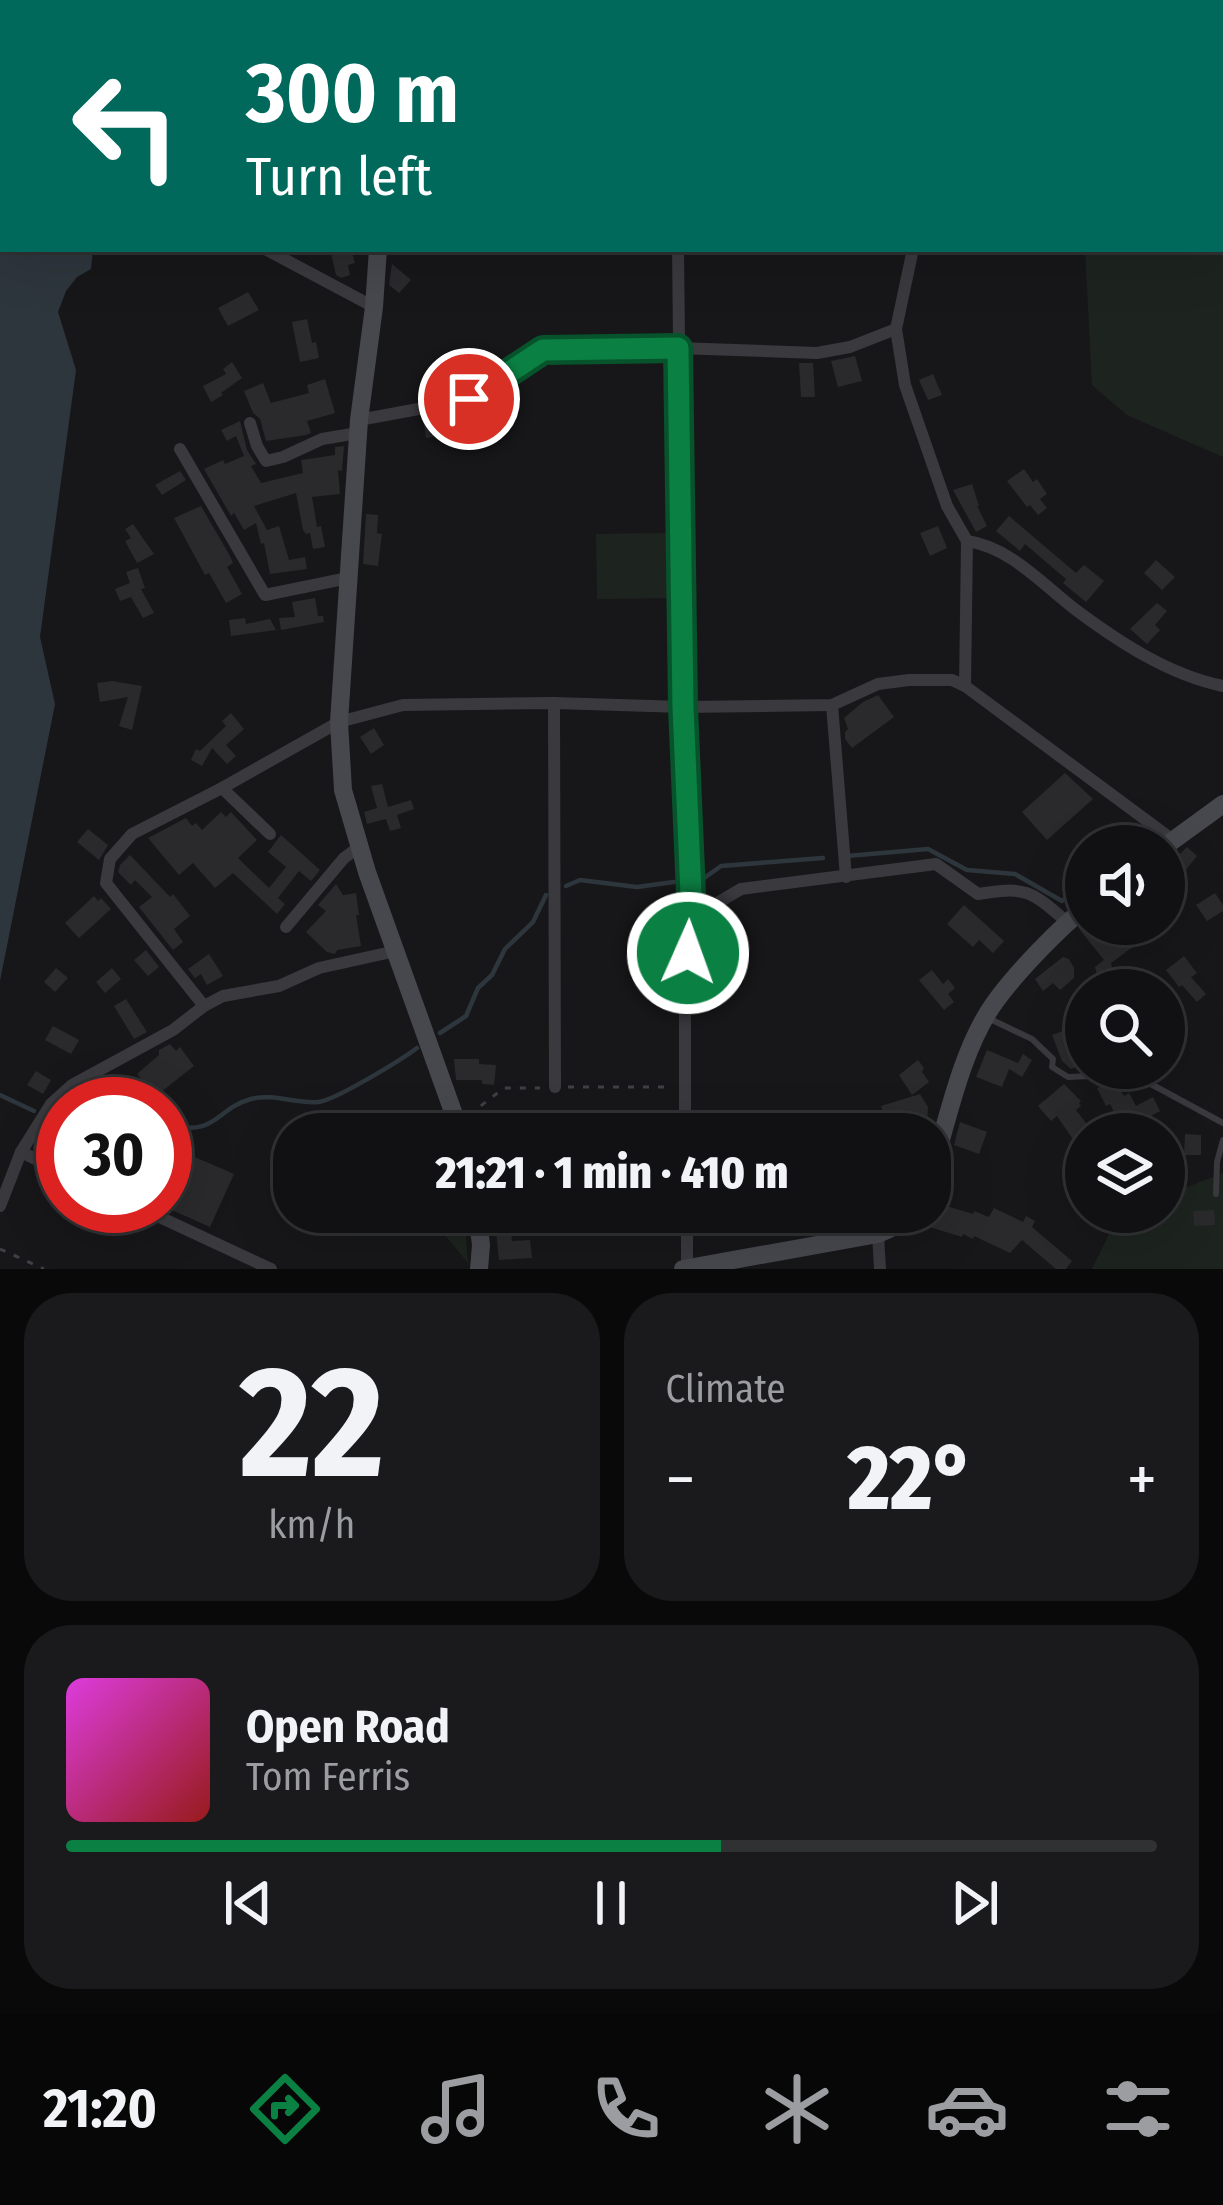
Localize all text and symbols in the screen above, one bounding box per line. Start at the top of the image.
text: 300 m [246,43,459,144]
icon: left [48,48,204,204]
text: Turn left [246,145,432,209]
pin [418,348,520,450]
icon: arrive [436,366,502,432]
map controls [1065,825,1185,1233]
button: sound [1065,825,1185,945]
position arrow [625,890,751,1016]
button: search [1065,969,1185,1089]
speed limit sign: 30 [36,1077,192,1233]
button: layers [1065,1113,1185,1233]
text: 21:21 · 1 min · 410 m [436,1146,788,1200]
text: 22 [240,1330,384,1517]
text: Climate [666,1366,786,1412]
text: 22° [848,1425,974,1533]
text: − [666,1440,695,1519]
text: + [1127,1440,1157,1519]
text: km/h [268,1502,355,1548]
text: Open Road [246,1700,450,1754]
text: Tom Ferris [246,1754,410,1800]
icon: previous [215,1870,281,1936]
icon: pause [578,1870,644,1936]
icon: next [942,1870,1008,1936]
icon: directions [243,2067,327,2151]
icon: music [414,2067,498,2151]
icon: phone [584,2067,668,2151]
icon: climate [755,2067,839,2151]
icon: car [925,2067,1009,2151]
icon: filters [1096,2067,1180,2151]
text: 21:20 [43,2077,157,2141]

